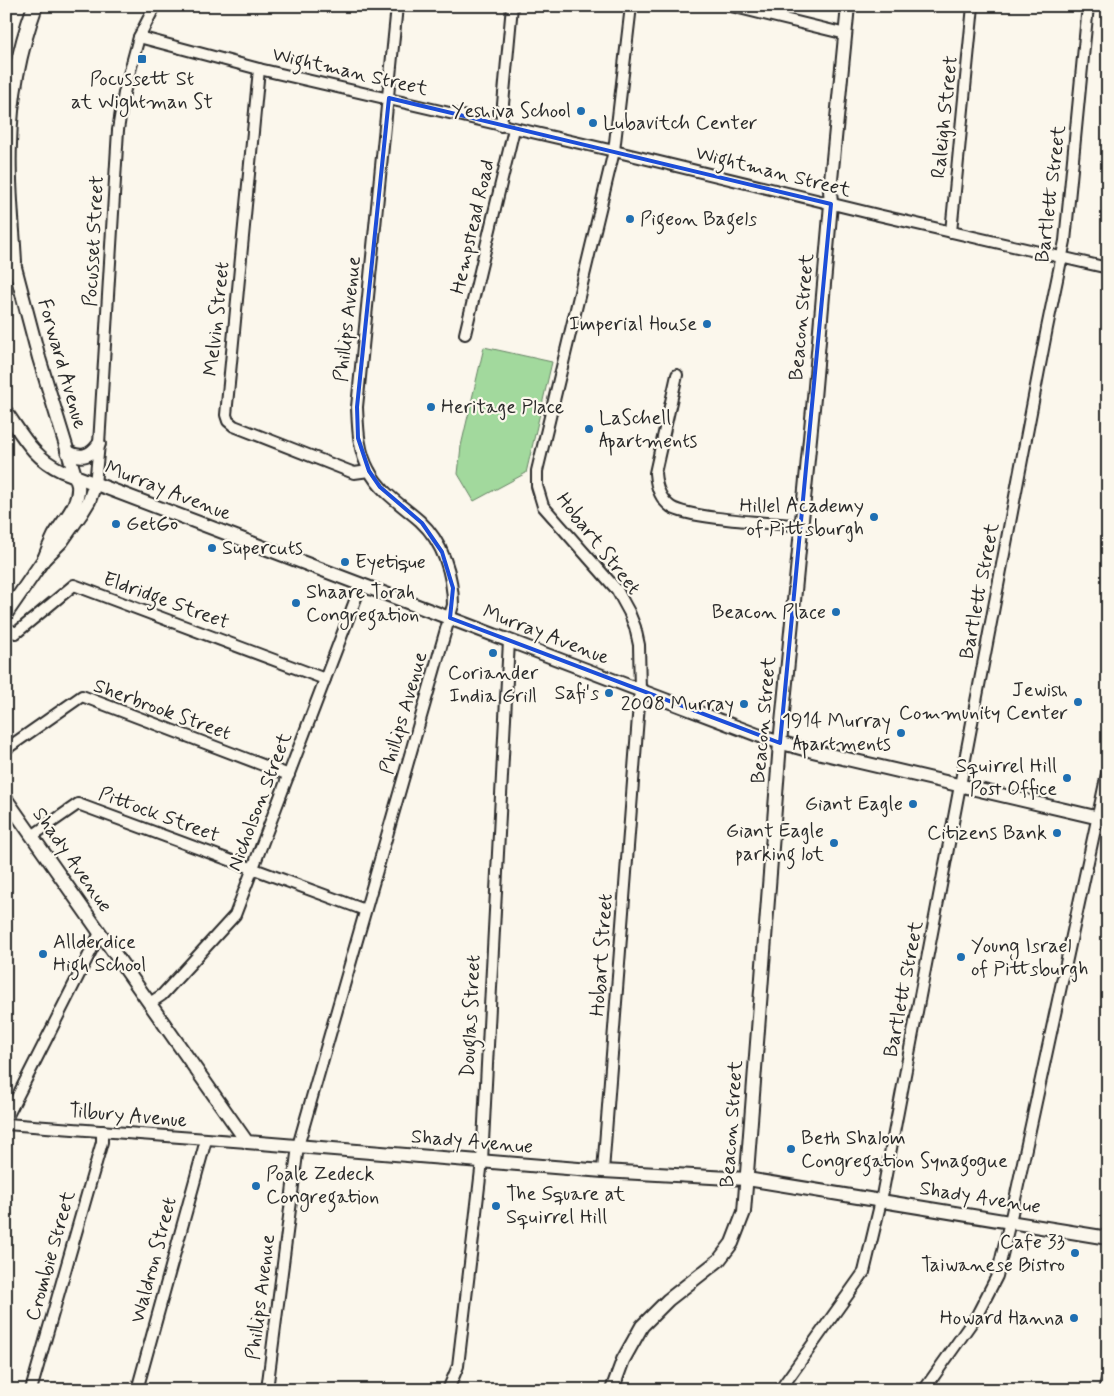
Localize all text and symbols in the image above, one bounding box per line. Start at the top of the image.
street label: Wightman Street [269,41,431,105]
marker: Pocussett St at Wightman St [136,53,148,65]
street label: Raleigh Street [925,54,965,180]
place label: Pocussett St at Wightman St [71,66,213,117]
place label: Yeshiva School [452,98,571,125]
marker: Yeshiva School [575,105,587,117]
place label: Lubavitch Center [603,110,758,137]
marker: Lubavitch Center [587,117,599,129]
street label: Bartlett Street [1029,123,1073,264]
street label: Wightman Street [692,140,854,206]
street label: Hempstead Road [444,157,502,297]
street label: Pocusset Street [77,175,111,307]
place label: Pigeon Bagels [640,206,757,235]
marker: Pigeon Bagels [624,213,636,225]
street label: Beacon Street [783,252,821,382]
street label: Phillips Avenue [328,255,368,383]
street label: Melvin Street [198,260,236,378]
street label: Forward Avenue [31,296,93,432]
place label: Imperial House [569,311,697,338]
marker: Imperial House [701,318,713,330]
place label: Heritage Place [441,394,564,421]
marker: Heritage Place [425,401,437,413]
place label: LaSchell Apartments [599,405,697,456]
marker: LaSchell Apartments [583,423,595,435]
street label: Murray Avenue [101,454,235,528]
street label: Hobart Street [549,487,647,601]
place label: Hillel Academy of Pittsburgh [740,493,864,543]
place label: GetGo [126,511,178,538]
marker: Hillel Academy of Pittsburgh [868,511,880,523]
marker: GetGo [110,518,122,530]
street label: Bartlett Street [954,520,1007,662]
place label: Supercuts [222,535,303,562]
marker: Supercuts [206,542,218,554]
place label: Eyetique [355,549,426,576]
marker: Eyetique [339,556,351,568]
street label: Eldridge Street [99,566,233,638]
place label: Shaare Torah Congregation [306,579,419,631]
marker: Shaare Torah Congregation [290,597,302,609]
street label: Murray Avenue [479,598,613,672]
place label: Beacon Place [712,599,826,626]
marker: Beacon Place [830,606,842,618]
marker: Coriander India Grill [487,647,499,659]
street label: Phillips Avenue [374,648,434,777]
street label: Beacon Street [745,655,783,785]
place label: Coriander India Grill [448,660,539,710]
street label: Sherbrook Street [90,673,234,747]
place label: Jewish Community Center [899,677,1068,727]
place label: Safi's [555,680,599,707]
marker: Safi's [603,687,615,699]
place label: 2008 Murray [621,691,734,718]
marker: Jewish Community Center [1072,696,1084,708]
marker: 2008 Murray [738,698,750,710]
place label: 1914 Murray Apartments [782,708,891,759]
marker: 1914 Murray Apartments [895,727,907,739]
street label: Nicholson Street [221,729,299,875]
place label: Squirrel Hill Post Office [956,753,1057,803]
marker: Squirrel Hill Post Office [1061,772,1073,784]
street label: Pittock Street [95,781,223,849]
place label: Giant Eagle [805,791,903,818]
marker: Giant Eagle [907,798,919,810]
street label: Shady Avenue [26,802,118,918]
place label: Giant Eagle parking lot [726,818,824,870]
place label: Citizens Bank [927,820,1047,847]
marker: Citizens Bank [1051,827,1063,839]
marker: Giant Eagle parking lot [828,837,840,849]
street label: Hobart Street [584,893,620,1017]
street label: Bartlett Street [878,918,931,1060]
place label: Allderdice High School [53,929,146,981]
place label: Young Israel of Pittsburgh [971,933,1088,983]
marker: Allderdice High School [37,948,49,960]
marker: Young Israel of Pittsburgh [955,951,967,963]
street label: Douglas Street [454,954,490,1078]
street label: Beacon Street [714,1059,750,1189]
street label: Tilbury Avenue [68,1097,188,1135]
street label: Shady Avenue [410,1123,534,1161]
place label: Beth Shalom Congregation Synagogue [801,1125,1008,1177]
marker: Beth Shalom Congregation Synagogue [785,1143,797,1155]
place label: Poale Zedeck Congregation [266,1161,379,1213]
street label: Shady Avenue [917,1175,1043,1221]
marker: Poale Zedeck Congregation [250,1180,262,1192]
place label: The Square at Squirrel Hill [506,1181,625,1231]
street label: Crombie Street [20,1188,83,1324]
street label: Waldron Street [124,1194,184,1326]
marker: The Square at Squirrel Hill [490,1200,502,1212]
place label: Cafe 33 Taiwanese Bistro [921,1229,1065,1279]
street label: Phillips Avenue [240,1232,282,1361]
marker: Cafe 33 Taiwanese Bistro [1069,1247,1081,1259]
place label: Howard Hanna [940,1305,1064,1332]
marker: Howard Hanna [1068,1312,1080,1324]

